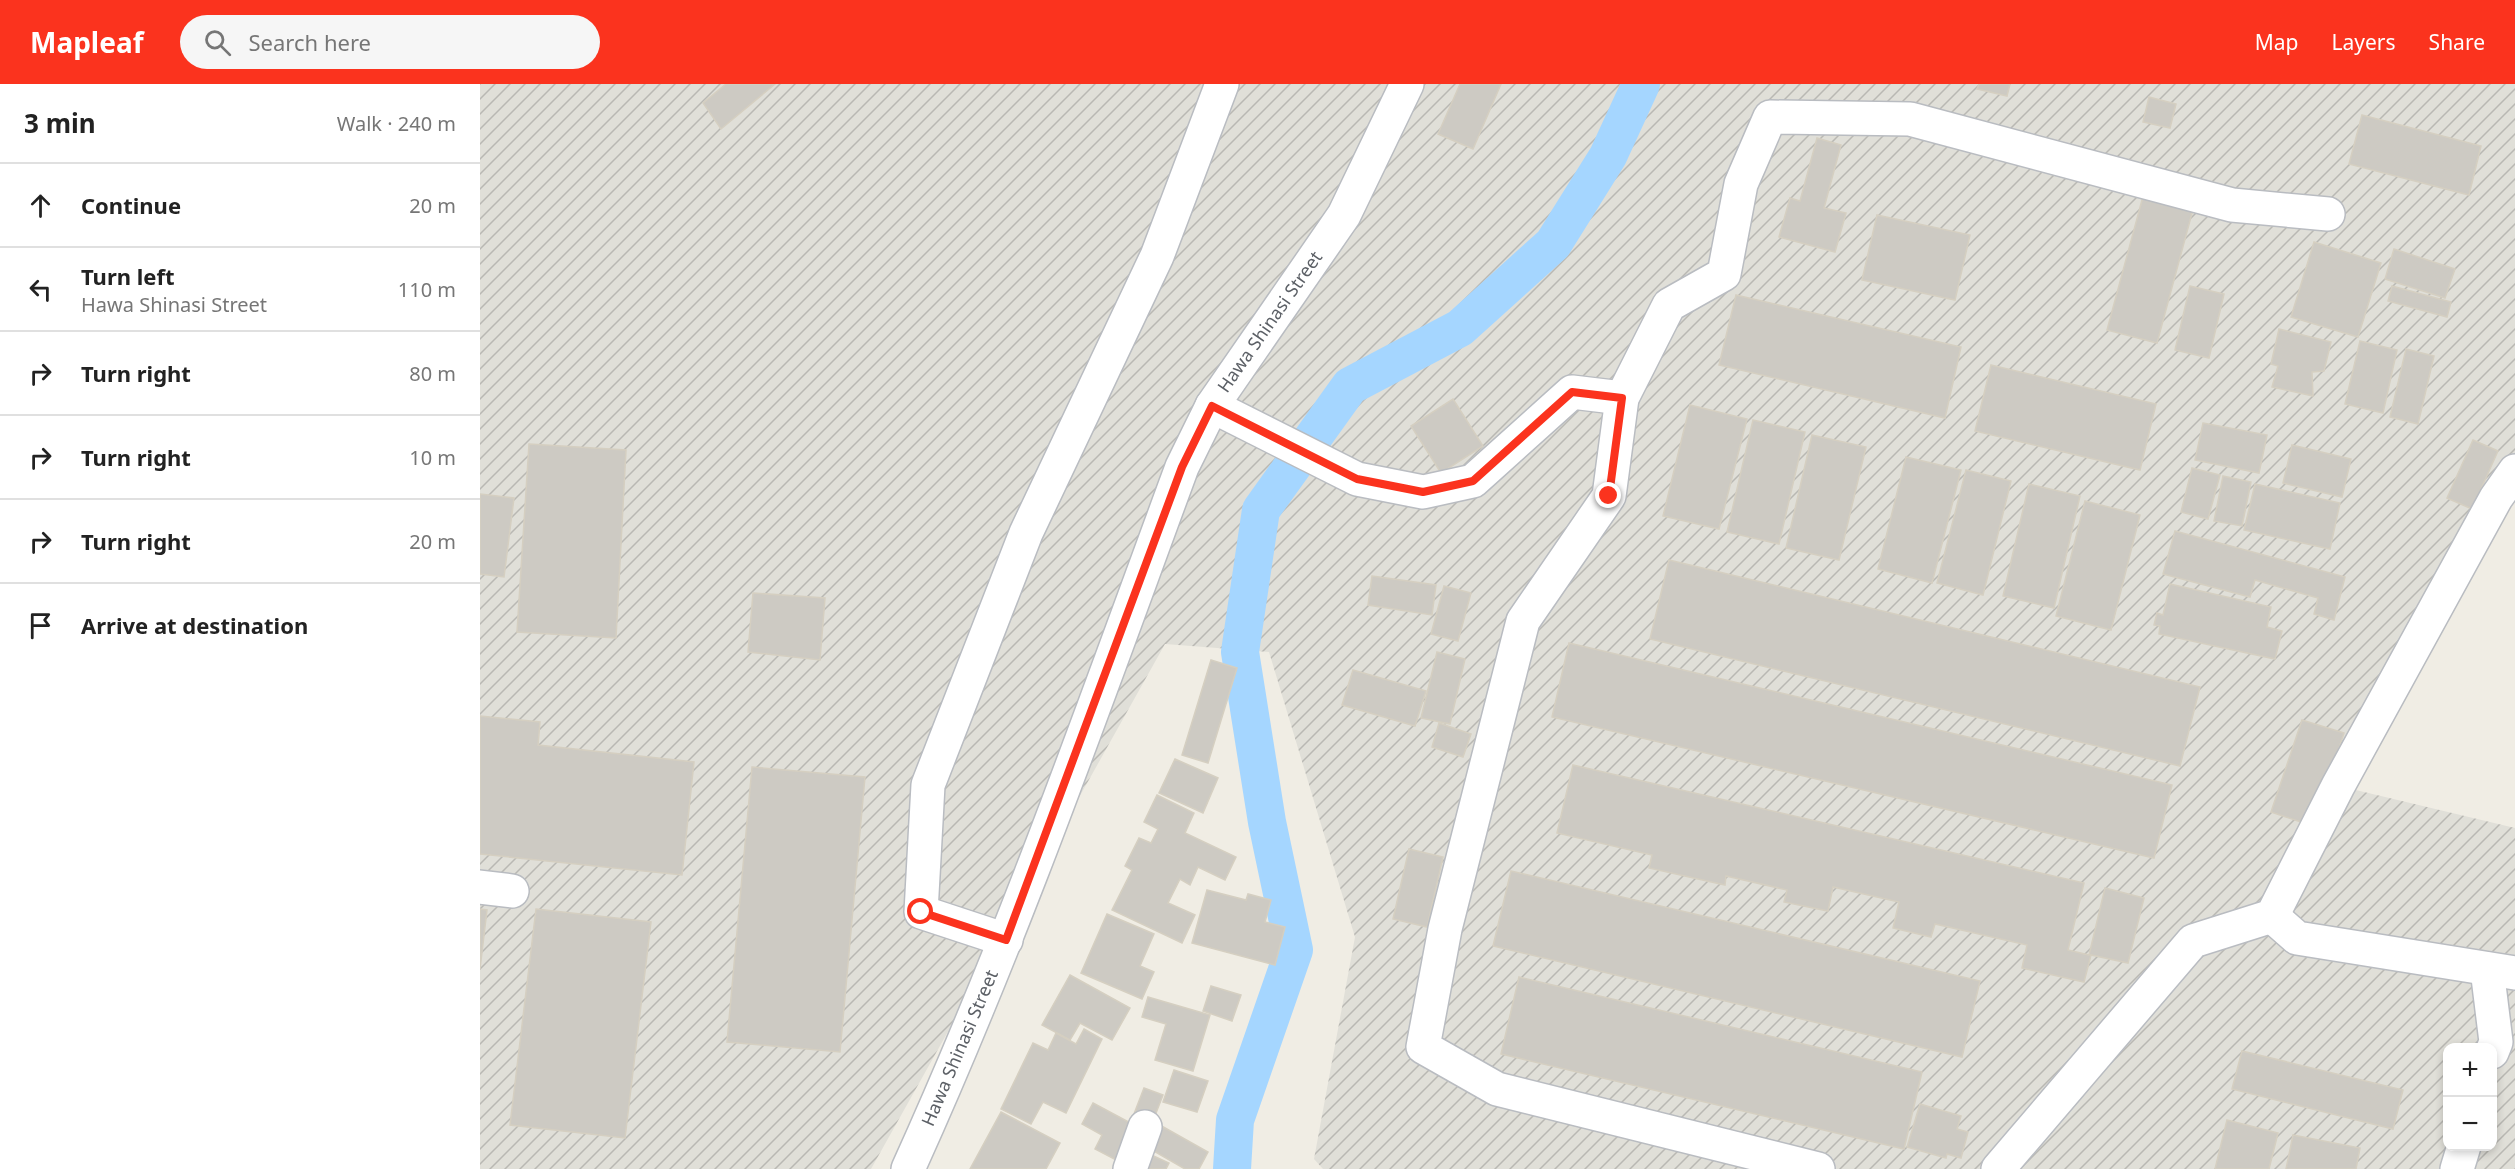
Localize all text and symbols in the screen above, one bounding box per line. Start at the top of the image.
search box [180,15,600,69]
text: Mapleaf [30,23,144,61]
icon: search [201,26,234,59]
text: Search here [249,27,371,57]
text: Map [2255,28,2299,56]
text: Layers [2332,28,2396,56]
text: Share [2429,28,2485,56]
text: 3 min [24,105,96,141]
text: Walk · 240 m [337,110,456,137]
icon: ahead [24,189,57,222]
text: Continue [81,190,181,220]
text: 20 m [409,192,456,219]
street label: Hawa Shinasi Street [1211,246,1327,397]
text: Turn left [81,261,175,291]
icon: left [24,273,57,306]
text: 110 m [398,276,456,303]
text: Hawa Shinasi Street [81,291,267,318]
icon: right [24,357,57,390]
text: Turn right [81,358,191,388]
text: 80 m [409,360,456,387]
icon: right [24,441,57,474]
text: Turn right [81,442,191,472]
text: 10 m [409,444,456,471]
route end [1595,482,1621,508]
icon: right [24,525,57,558]
text: Turn right [81,526,191,556]
text: 20 m [409,528,456,555]
icon: arrive [24,609,57,642]
text: Arrive at destination [81,610,308,640]
route start [907,898,933,924]
street label: Hawa Shinasi Street [915,965,1003,1129]
map controls [2443,1043,2497,1151]
button: + [2443,1043,2497,1097]
button: − [2443,1097,2497,1151]

